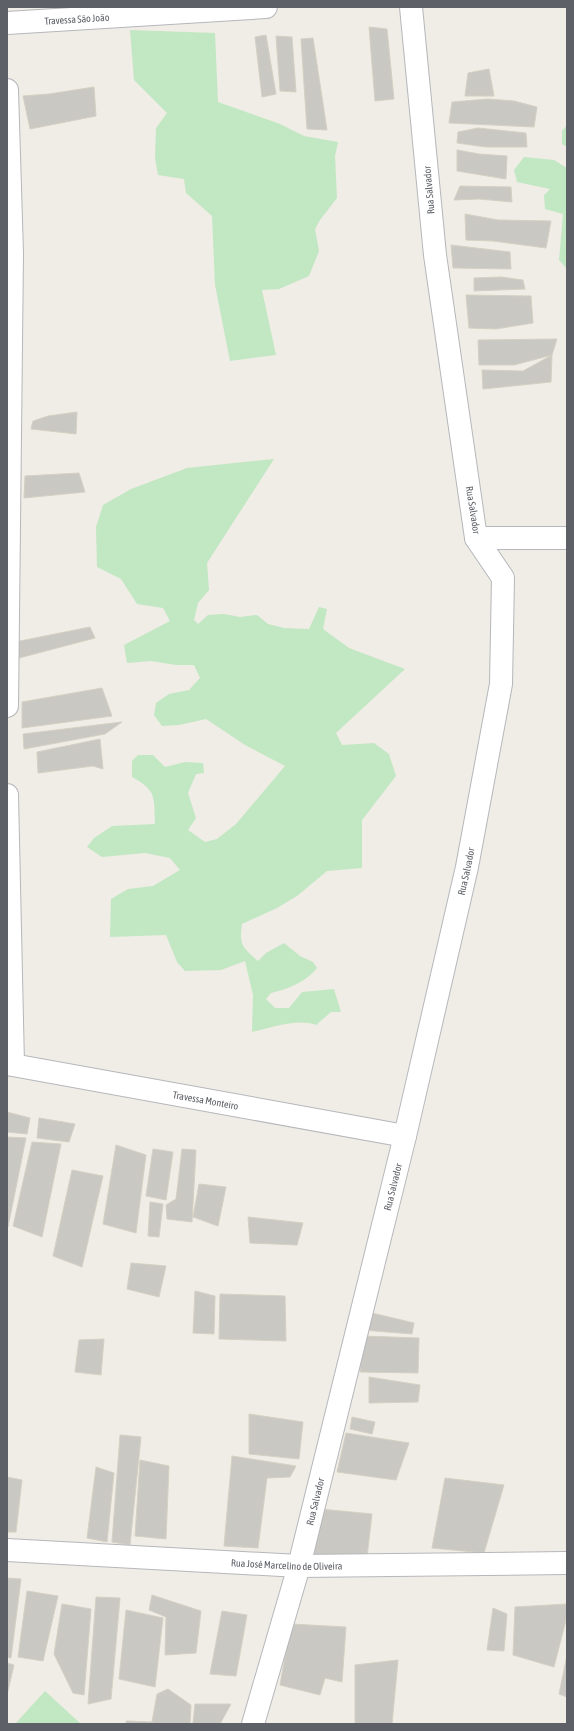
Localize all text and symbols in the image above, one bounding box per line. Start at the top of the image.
street label: Travessa São João [44,11,110,26]
street label: Rua Salvador [421,164,437,215]
street label: Rua Salvador [464,485,482,536]
street label: Rua Salvador [455,846,476,896]
street label: Travessa Monteiro [172,1089,240,1111]
street label: Rua Salvador [381,1161,404,1212]
street label: Rua Salvador [304,1476,326,1526]
street label: Rua José Marcelino de Oliveira [231,1557,343,1572]

